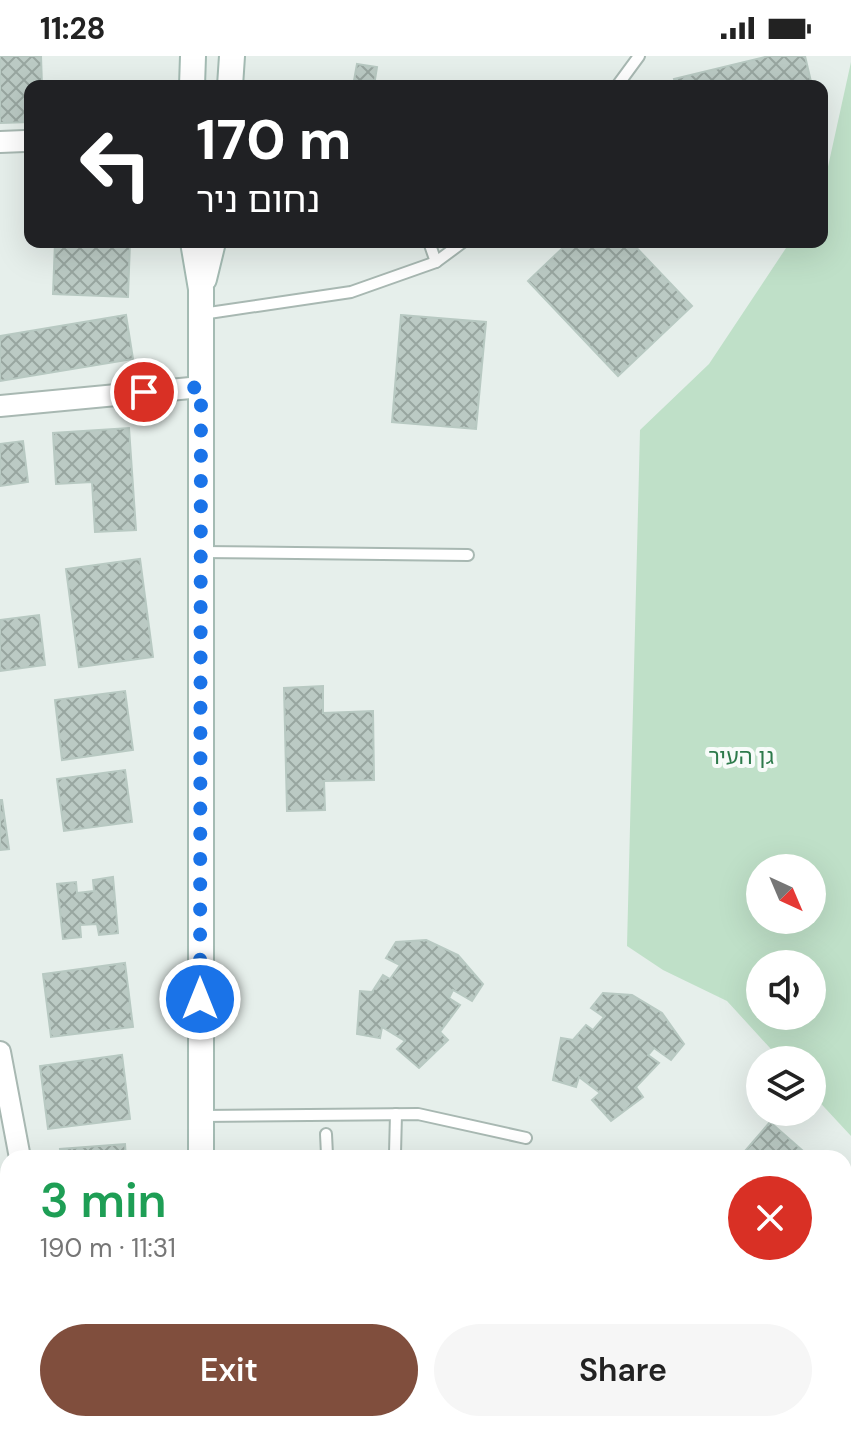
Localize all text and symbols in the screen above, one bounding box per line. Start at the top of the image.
text: 11:28 [40,9,106,48]
text: 170 m [196,103,351,176]
icon: left [64,112,168,216]
text: נחום ניר [196,176,320,223]
pin [110,358,178,426]
icon: arrive [122,370,166,414]
park label: גן העיר [708,742,774,771]
north arrow [746,854,826,934]
map controls [746,854,826,1126]
button: sound [746,950,826,1030]
position arrow [158,957,242,1041]
button: layers [746,1046,826,1126]
text: 3 min [40,1169,167,1232]
button: close [728,1176,812,1260]
text: 190 m · 11:31 [40,1231,176,1265]
button: Exit [40,1324,418,1416]
button: Share [434,1324,812,1416]

